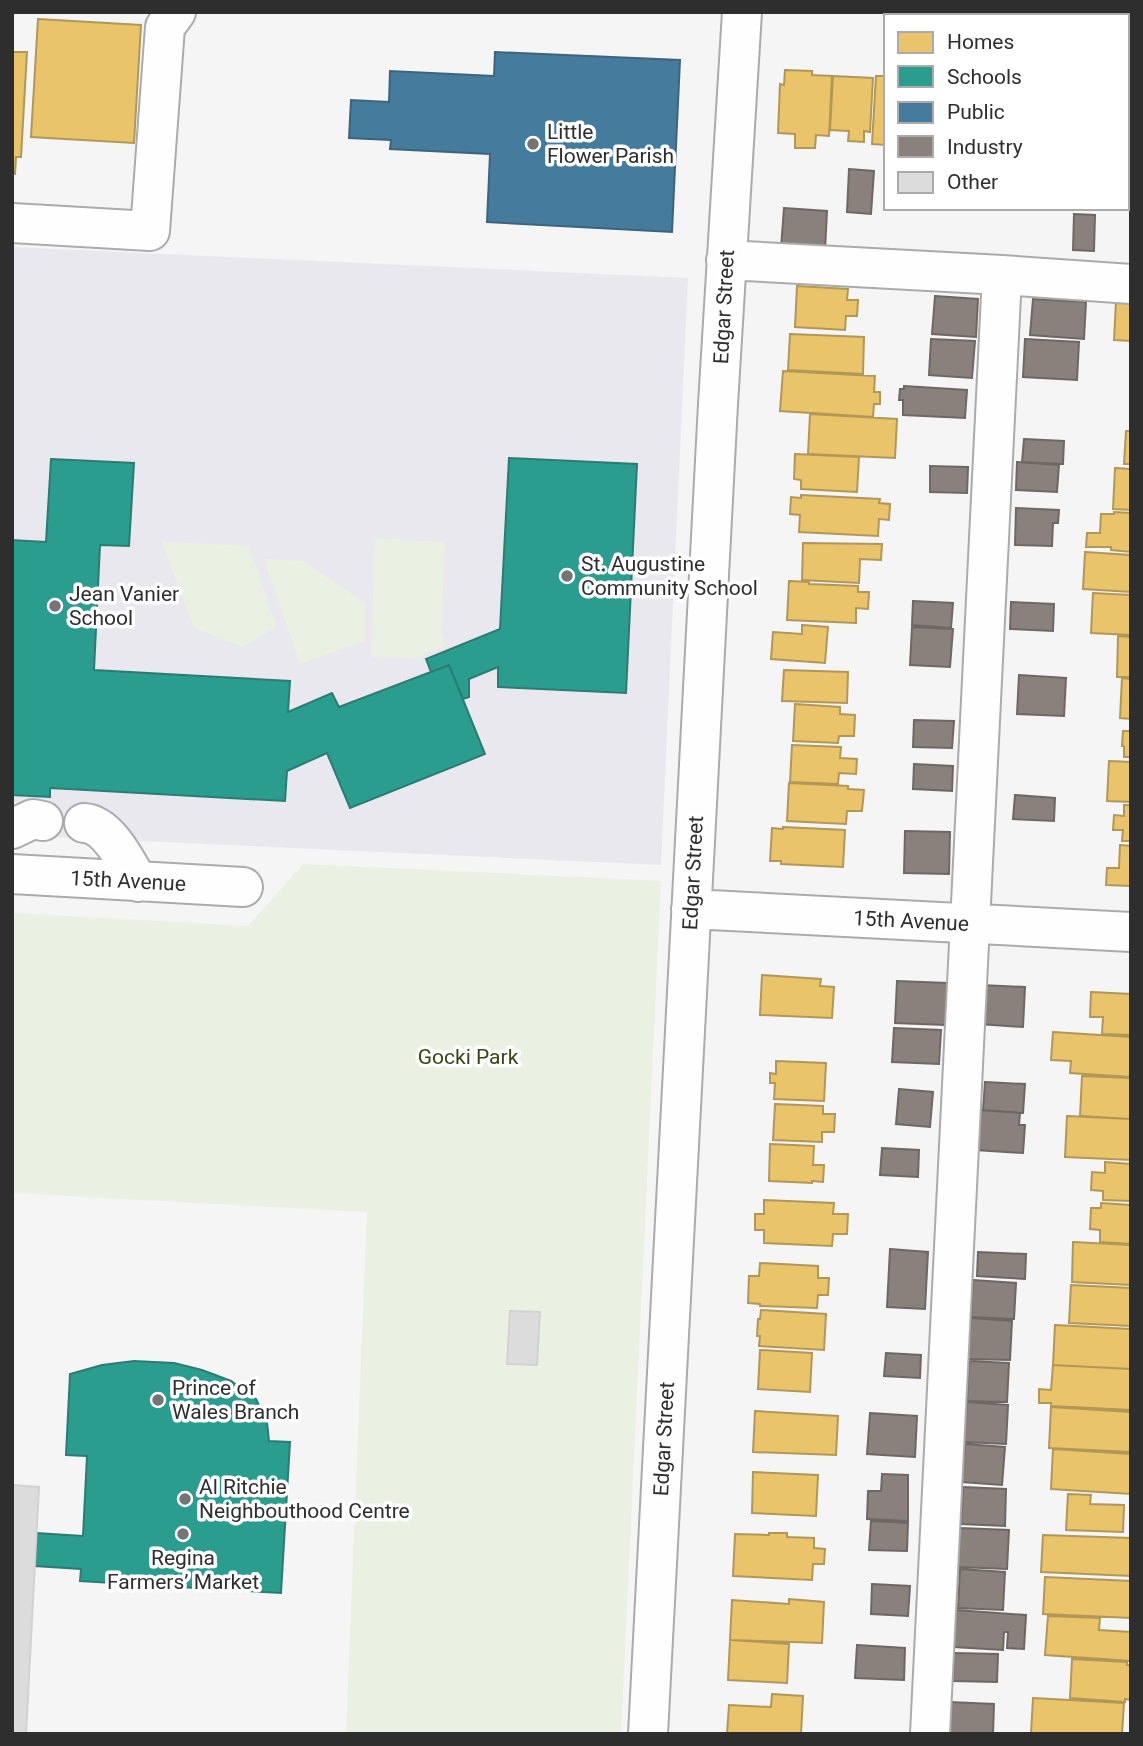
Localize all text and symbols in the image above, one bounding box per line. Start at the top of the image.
legend [884,14,1129,210]
text: Homes [947,30,1014,54]
text: Schools [947,65,1022,89]
text: Public [947,100,1005,124]
place label: Little Flower Parish [547,120,674,168]
text: Industry [947,135,1023,159]
marker: Little Flower Parish [525,136,541,152]
text: Other [947,170,998,194]
street label: Edgar Street [709,249,739,365]
place label: St. Augustine Community School [581,552,758,600]
marker: St. Augustine Community School [559,568,575,584]
place label: Jean Vanier School [69,582,179,630]
marker: Jean Vanier School [47,598,63,614]
street label: Edgar Street [678,815,708,931]
street label: 15th Avenue [69,866,187,896]
street label: 15th Avenue [852,906,970,936]
park label: Gocki Park [418,1045,519,1069]
place label: Prince of Wales Branch [172,1376,299,1424]
street label: Edgar Street [649,1381,679,1497]
marker: Prince of Wales Branch [150,1392,166,1408]
place label: Al Ritchie Neighbouthood Centre [199,1475,410,1523]
marker: Al Ritchie Neighbouthood Centre [177,1491,193,1507]
marker: Regina Farmers’ Market [175,1526,191,1542]
place label: Regina Farmers’ Market [107,1546,259,1594]

